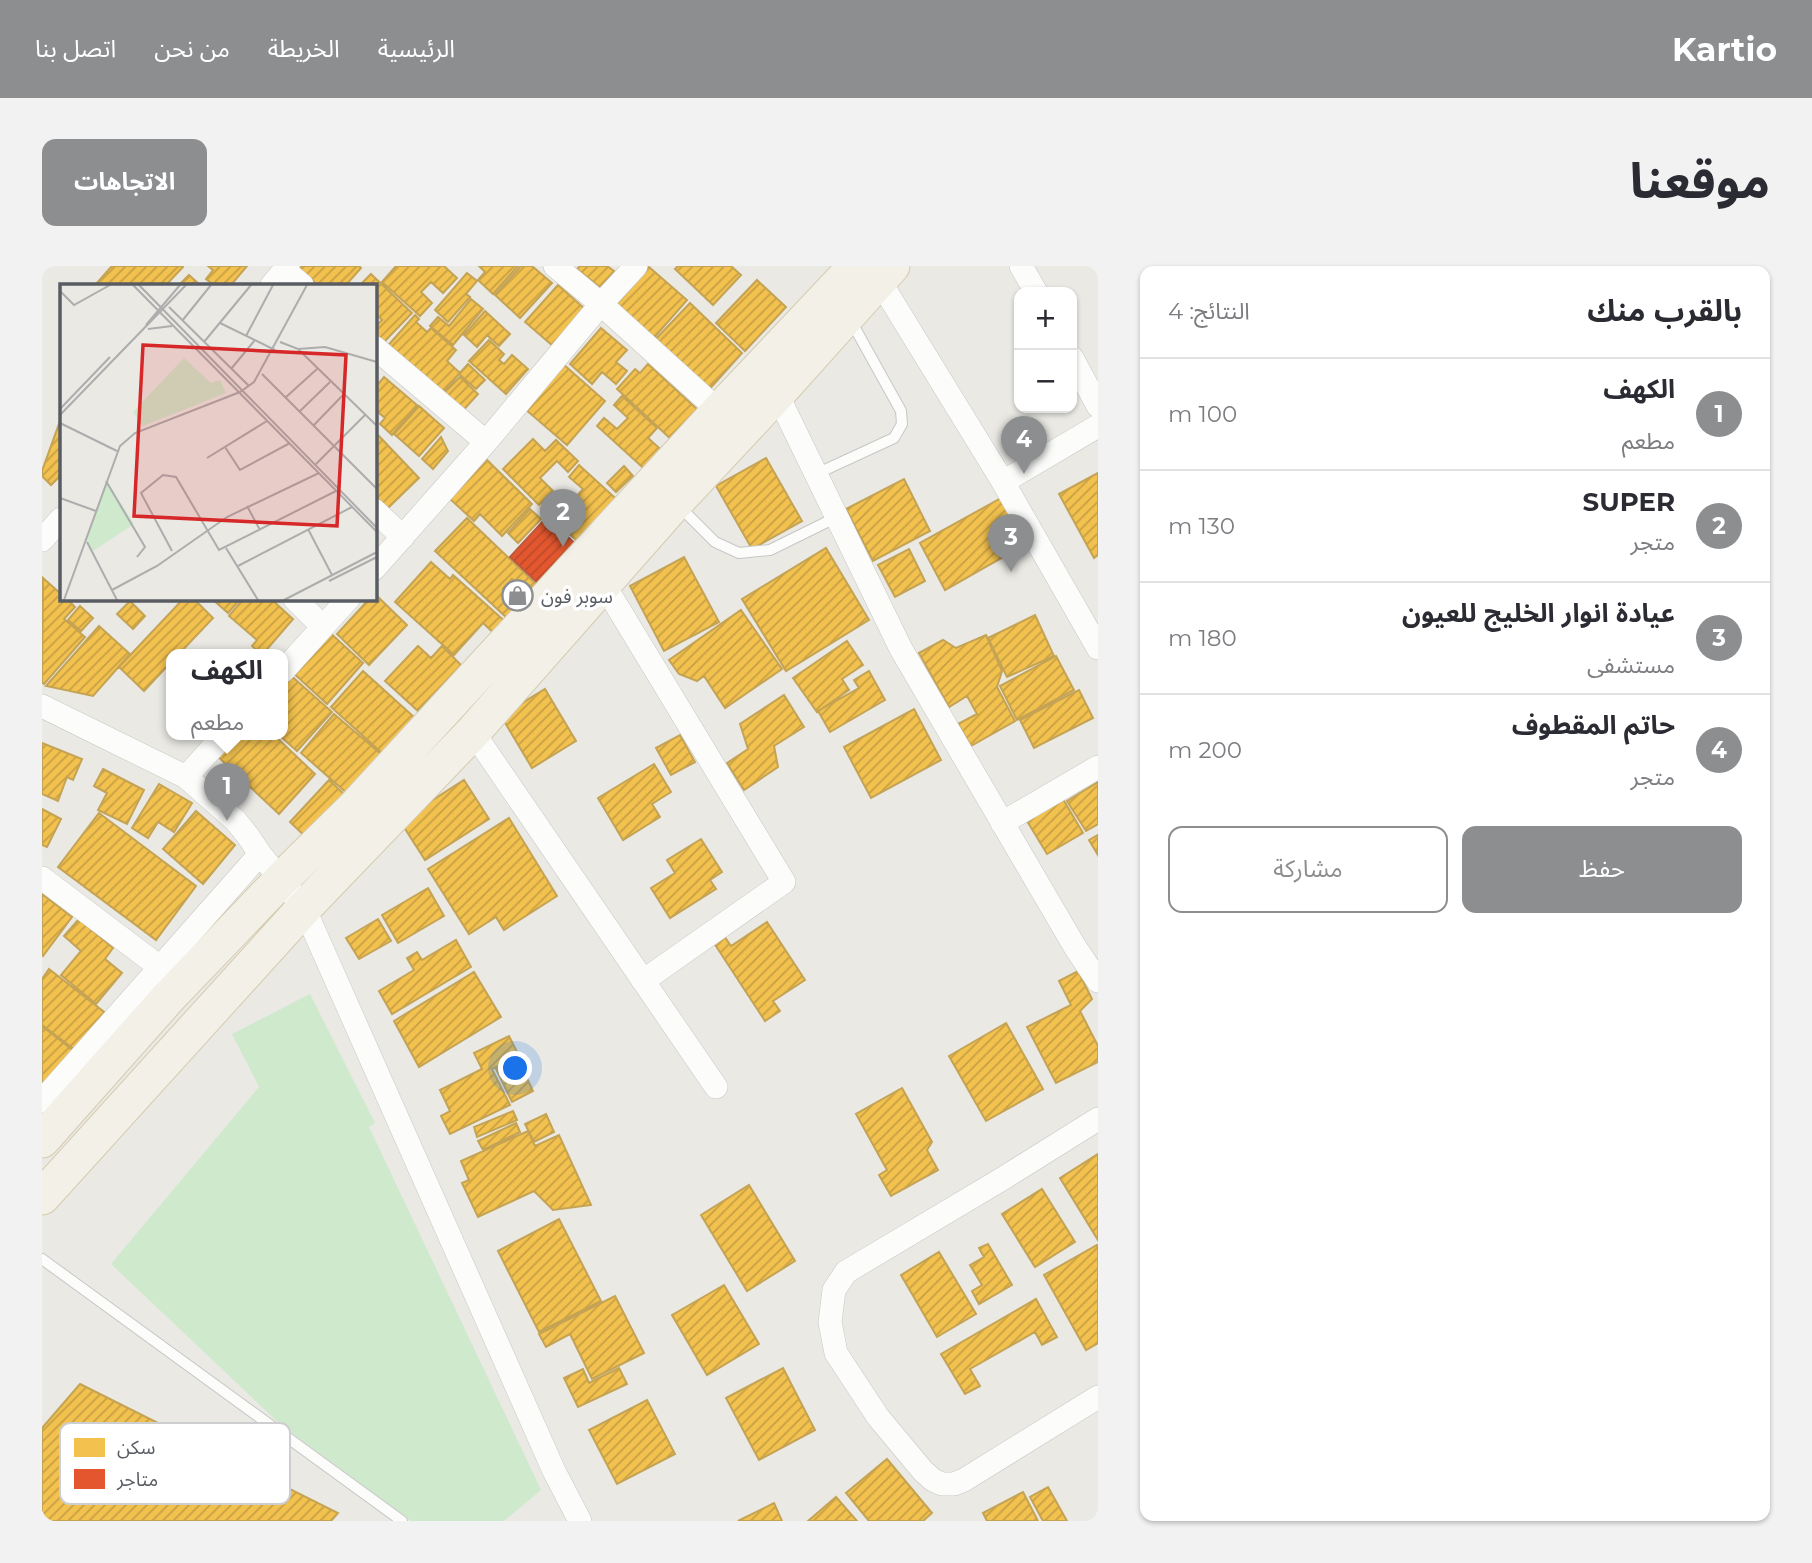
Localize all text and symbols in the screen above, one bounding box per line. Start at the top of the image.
text: Kartio [1672,29,1777,69]
text: اتصل بنا [35,34,116,63]
text: من نحن [154,34,230,63]
text: الخريطة [268,34,340,63]
text: الرئيسية [378,34,455,63]
button: الاتجاهات [42,139,207,226]
text: موقعنا [1630,151,1770,210]
inset map [60,284,376,600]
map controls [1014,287,1077,413]
button: + [1014,287,1077,350]
text: بالقرب منك [1587,292,1742,329]
text: النتائج: 4 [1168,297,1250,325]
button: − [1014,350,1077,413]
text: الكهف [1603,373,1675,405]
text: 100 m [1168,400,1237,428]
text: 1 [1714,400,1724,428]
pin: 4 [1001,416,1047,474]
text: مطعم [1622,427,1675,455]
text: SUPER [1583,486,1675,518]
pin: 2 [540,489,586,547]
text: 130 m [1168,512,1235,540]
text: 2 [1712,512,1726,540]
pin: 3 [988,514,1034,572]
text: متجر [1631,528,1675,556]
shop icon: سوبر فون [501,579,535,613]
place label: سوبر فون [541,585,613,608]
text: عيادة انوار الخليج للعيون [1402,597,1675,629]
text: 180 m [1168,624,1237,652]
text: 3 [1712,624,1726,652]
popup [166,649,288,740]
text: مستشفى [1587,651,1675,679]
text: الكهف [191,654,263,686]
text: مطعم [191,708,244,736]
text: حاتم المقطوف [1512,709,1675,741]
text: 200 m [1168,736,1242,764]
text: 4 [1711,736,1727,764]
pin: 1 [204,763,250,821]
text: متجر [1631,763,1675,791]
button: مشاركة [1168,826,1448,913]
button: حفظ [1462,826,1742,913]
your location [498,1051,532,1085]
legend [60,1423,290,1504]
text: سكن [117,1436,155,1459]
text: متاجر [116,1468,158,1491]

